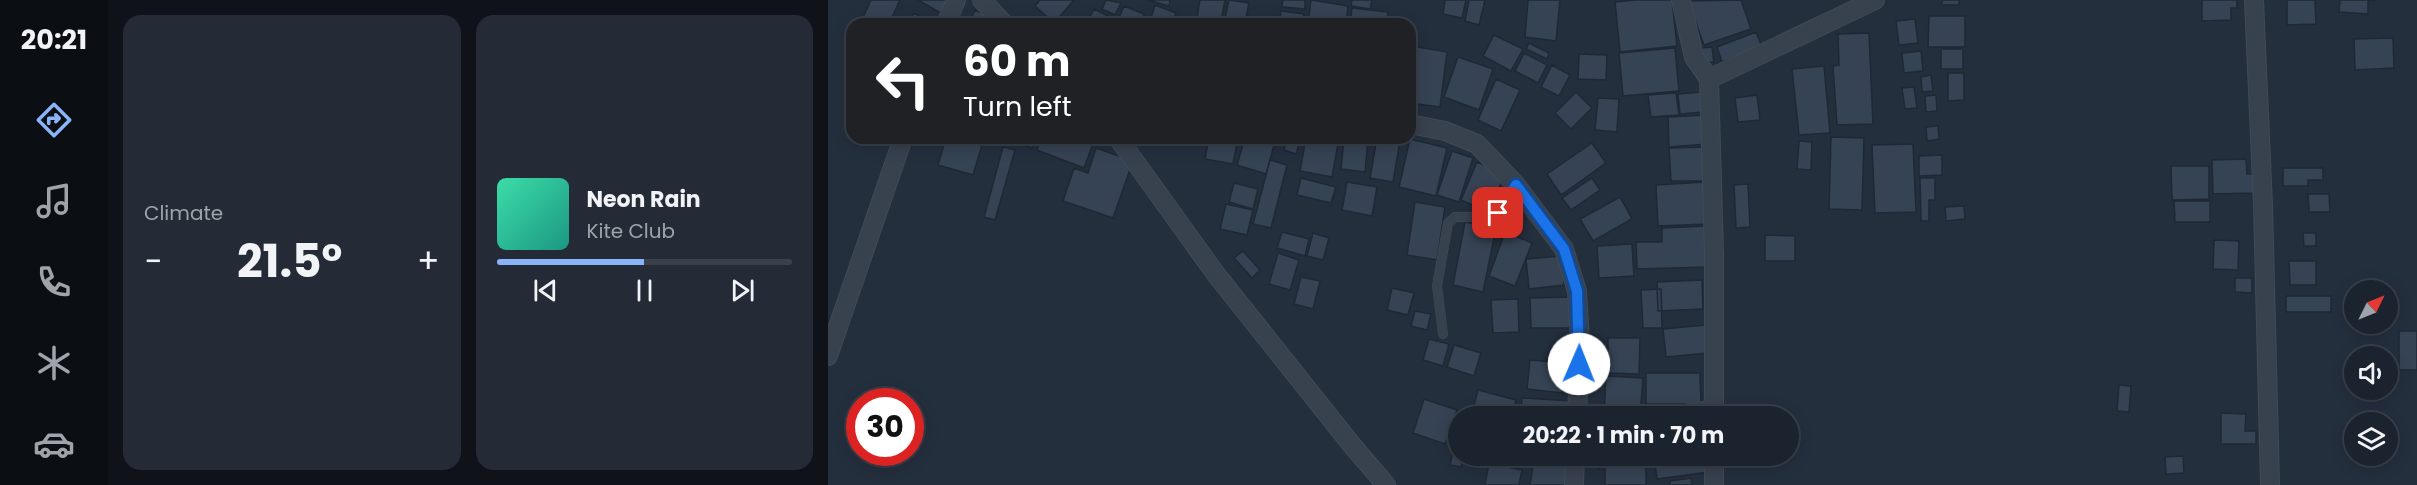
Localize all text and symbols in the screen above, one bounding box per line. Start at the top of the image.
text: 20:21 [21,21,87,58]
text: 60 m [963,32,1071,91]
icon: left [864,42,942,120]
text: Turn left [963,88,1072,125]
icon: directions [33,99,75,141]
icon: music [33,180,75,222]
text: Neon Rain [587,184,701,215]
pin [1472,187,1523,238]
icon: arrive [1481,196,1514,229]
text: Climate [144,199,223,227]
text: Kite Club [587,217,675,245]
text: 21.5° [237,230,342,293]
text: − [144,238,162,285]
text: + [417,238,440,285]
icon: phone [33,261,75,303]
icon: previous [529,274,562,307]
icon: pause [628,274,661,307]
icon: next [726,274,759,307]
north arrow [2344,280,2398,334]
map controls [2344,280,2398,466]
position arrow [1547,332,1611,396]
icon: climate [33,342,75,384]
button: sound [2344,346,2398,400]
speed limit sign: 30 [846,388,924,466]
button: layers [2344,412,2398,466]
text: 20:22 · 1 min · 70 m [1523,420,1724,451]
icon: car [33,423,75,465]

